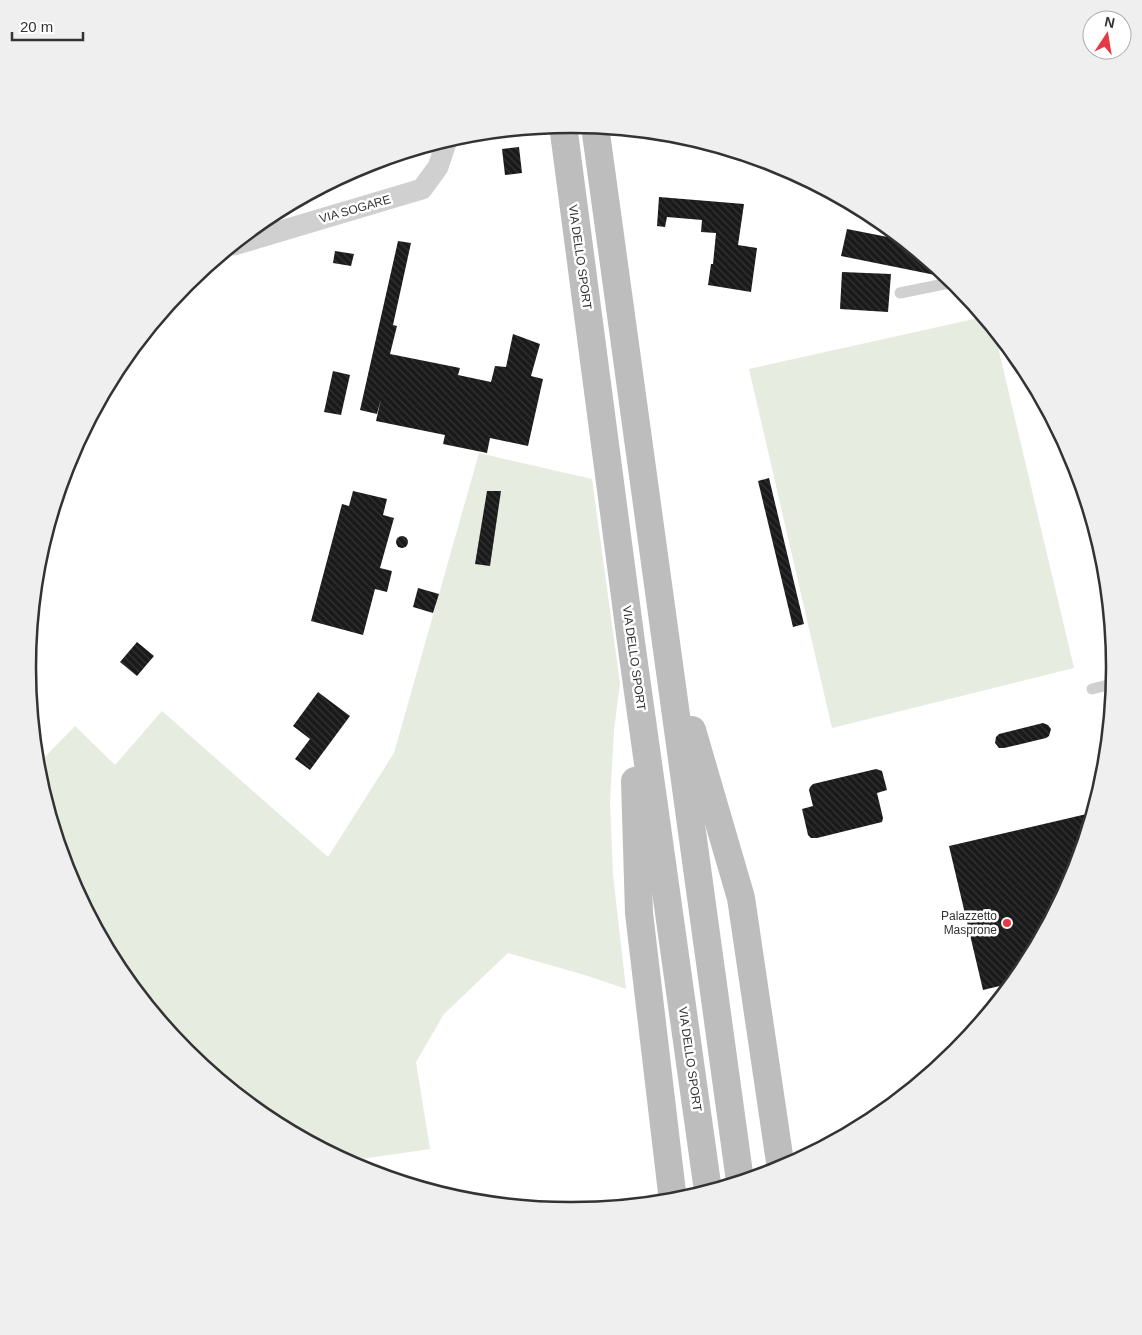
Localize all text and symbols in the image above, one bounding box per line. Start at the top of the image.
scale bar [12,10,84,42]
north arrow [1082,10,1132,60]
text: N [1103,13,1116,31]
text: 20 m [20,18,53,35]
street label: VIA SOGARE [318,192,392,226]
street label: VIA DELLO SPORT [566,204,594,311]
street label: VIA DELLO SPORT [620,605,648,712]
place label: Palazzetto Masprone [941,909,997,937]
marker: Palazzetto Masprone [1001,917,1013,929]
street label: VIA DELLO SPORT [676,1006,704,1113]

